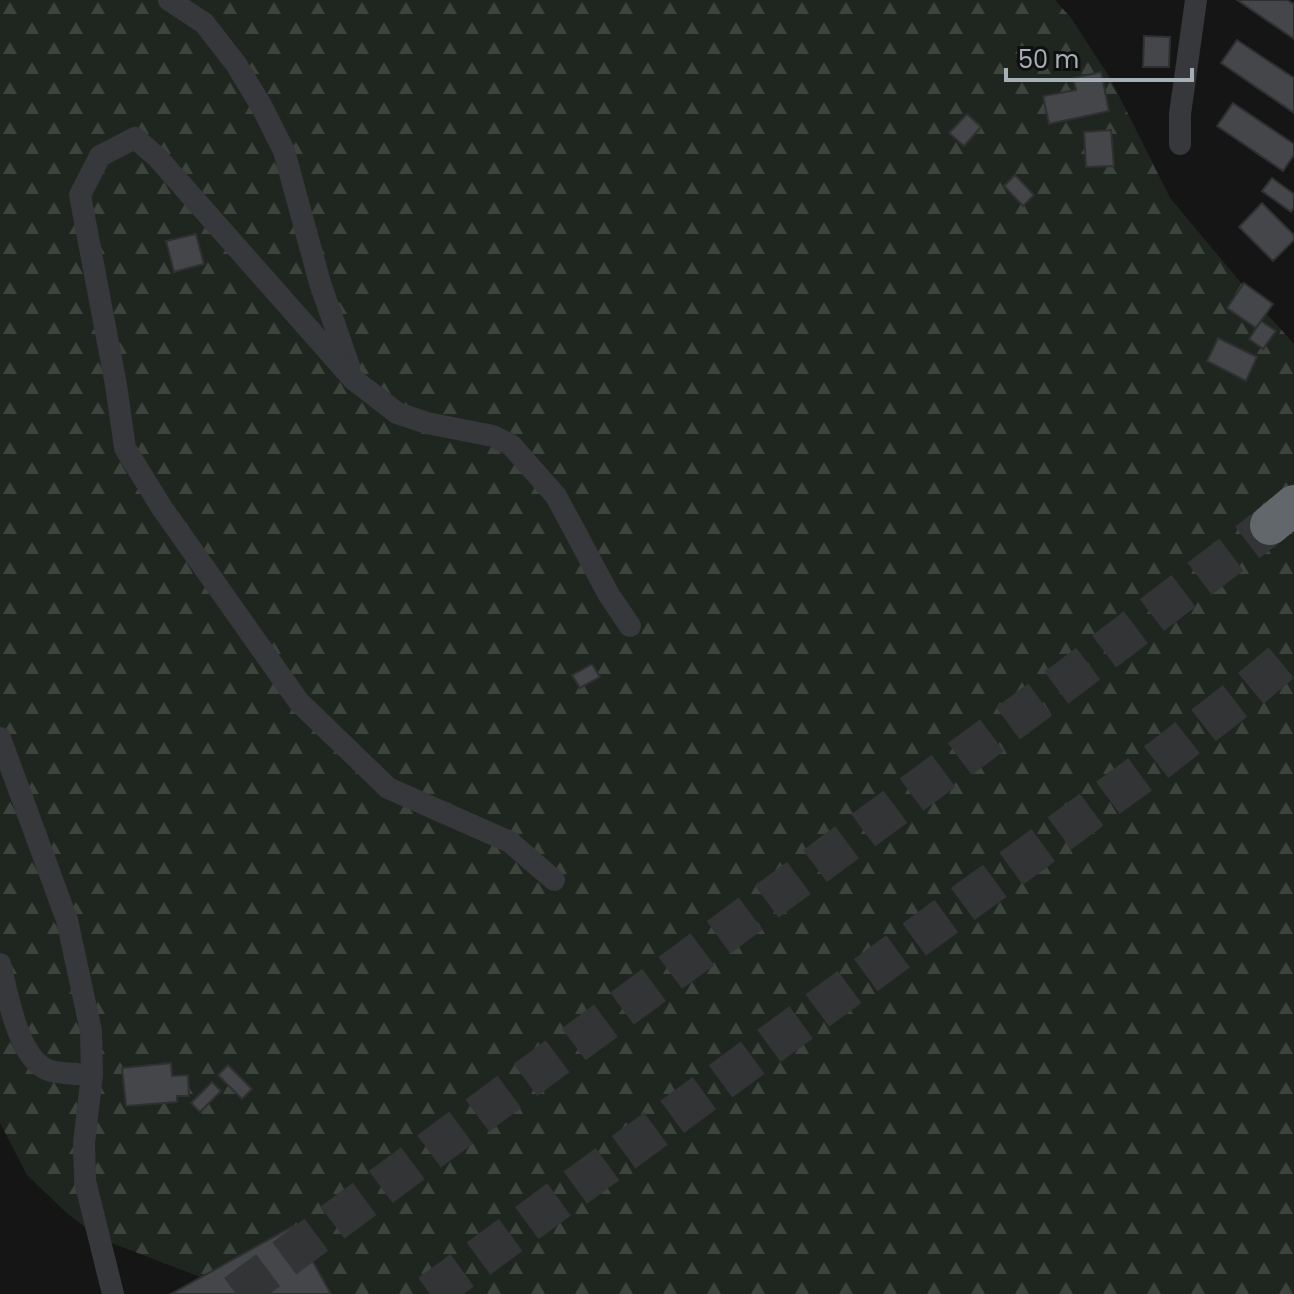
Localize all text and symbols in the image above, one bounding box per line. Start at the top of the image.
scale bar [1006,32,1192,82]
text: 50 m [1018,43,1079,76]

